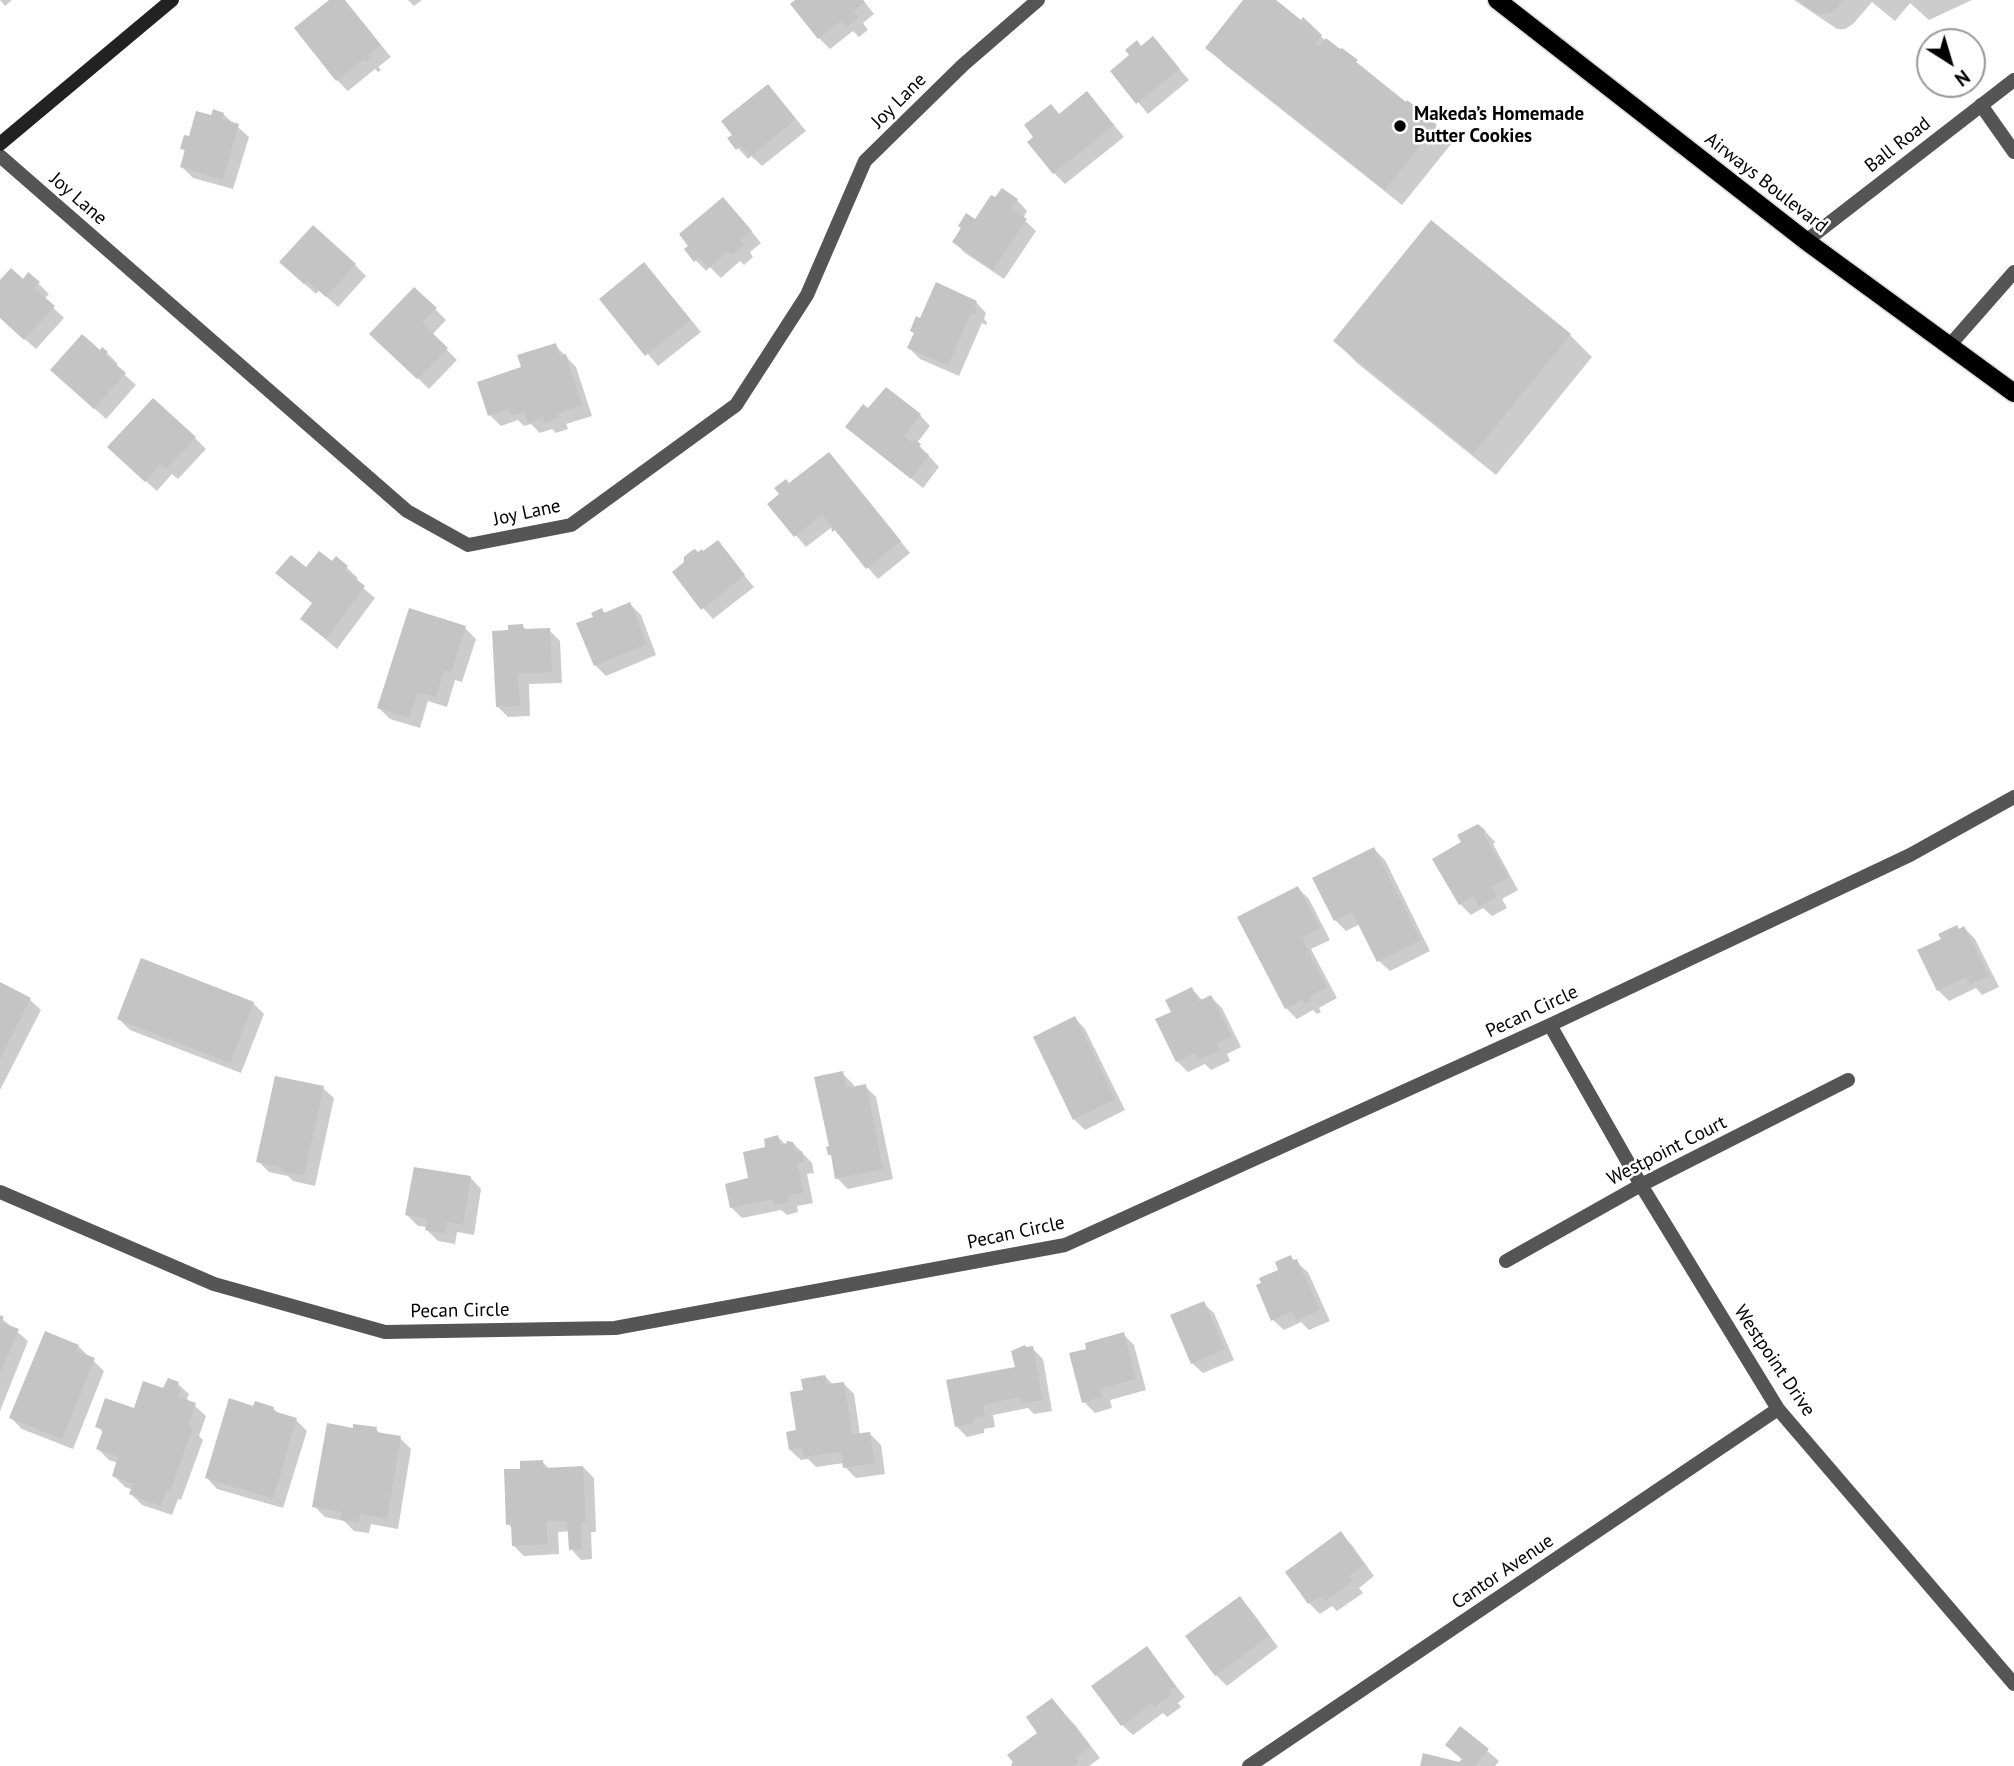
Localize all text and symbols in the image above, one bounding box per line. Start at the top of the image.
north arrow [1916,28,1986,98]
text: N [1950,65,1975,92]
street label: Joy Lane [867,69,931,133]
place label: Makeda’s Homemade Butter Cookies [1414,104,1584,148]
street label: Ball Road [1861,112,1935,178]
marker: Makeda’s Homemade Butter Cookies [1392,118,1408,134]
street label: Airways Boulevard [1700,128,1832,238]
street label: Joy Lane [45,168,111,230]
street label: Joy Lane [491,495,563,531]
street label: Pecan Circle [1482,981,1582,1043]
street label: Westpoint Court [1604,1111,1730,1191]
street label: Pecan Circle [965,1212,1067,1254]
street label: Pecan Circle [410,1299,510,1323]
street label: Westpoint Drive [1728,1301,1820,1421]
street label: Cantor Avenue [1448,1530,1558,1614]

